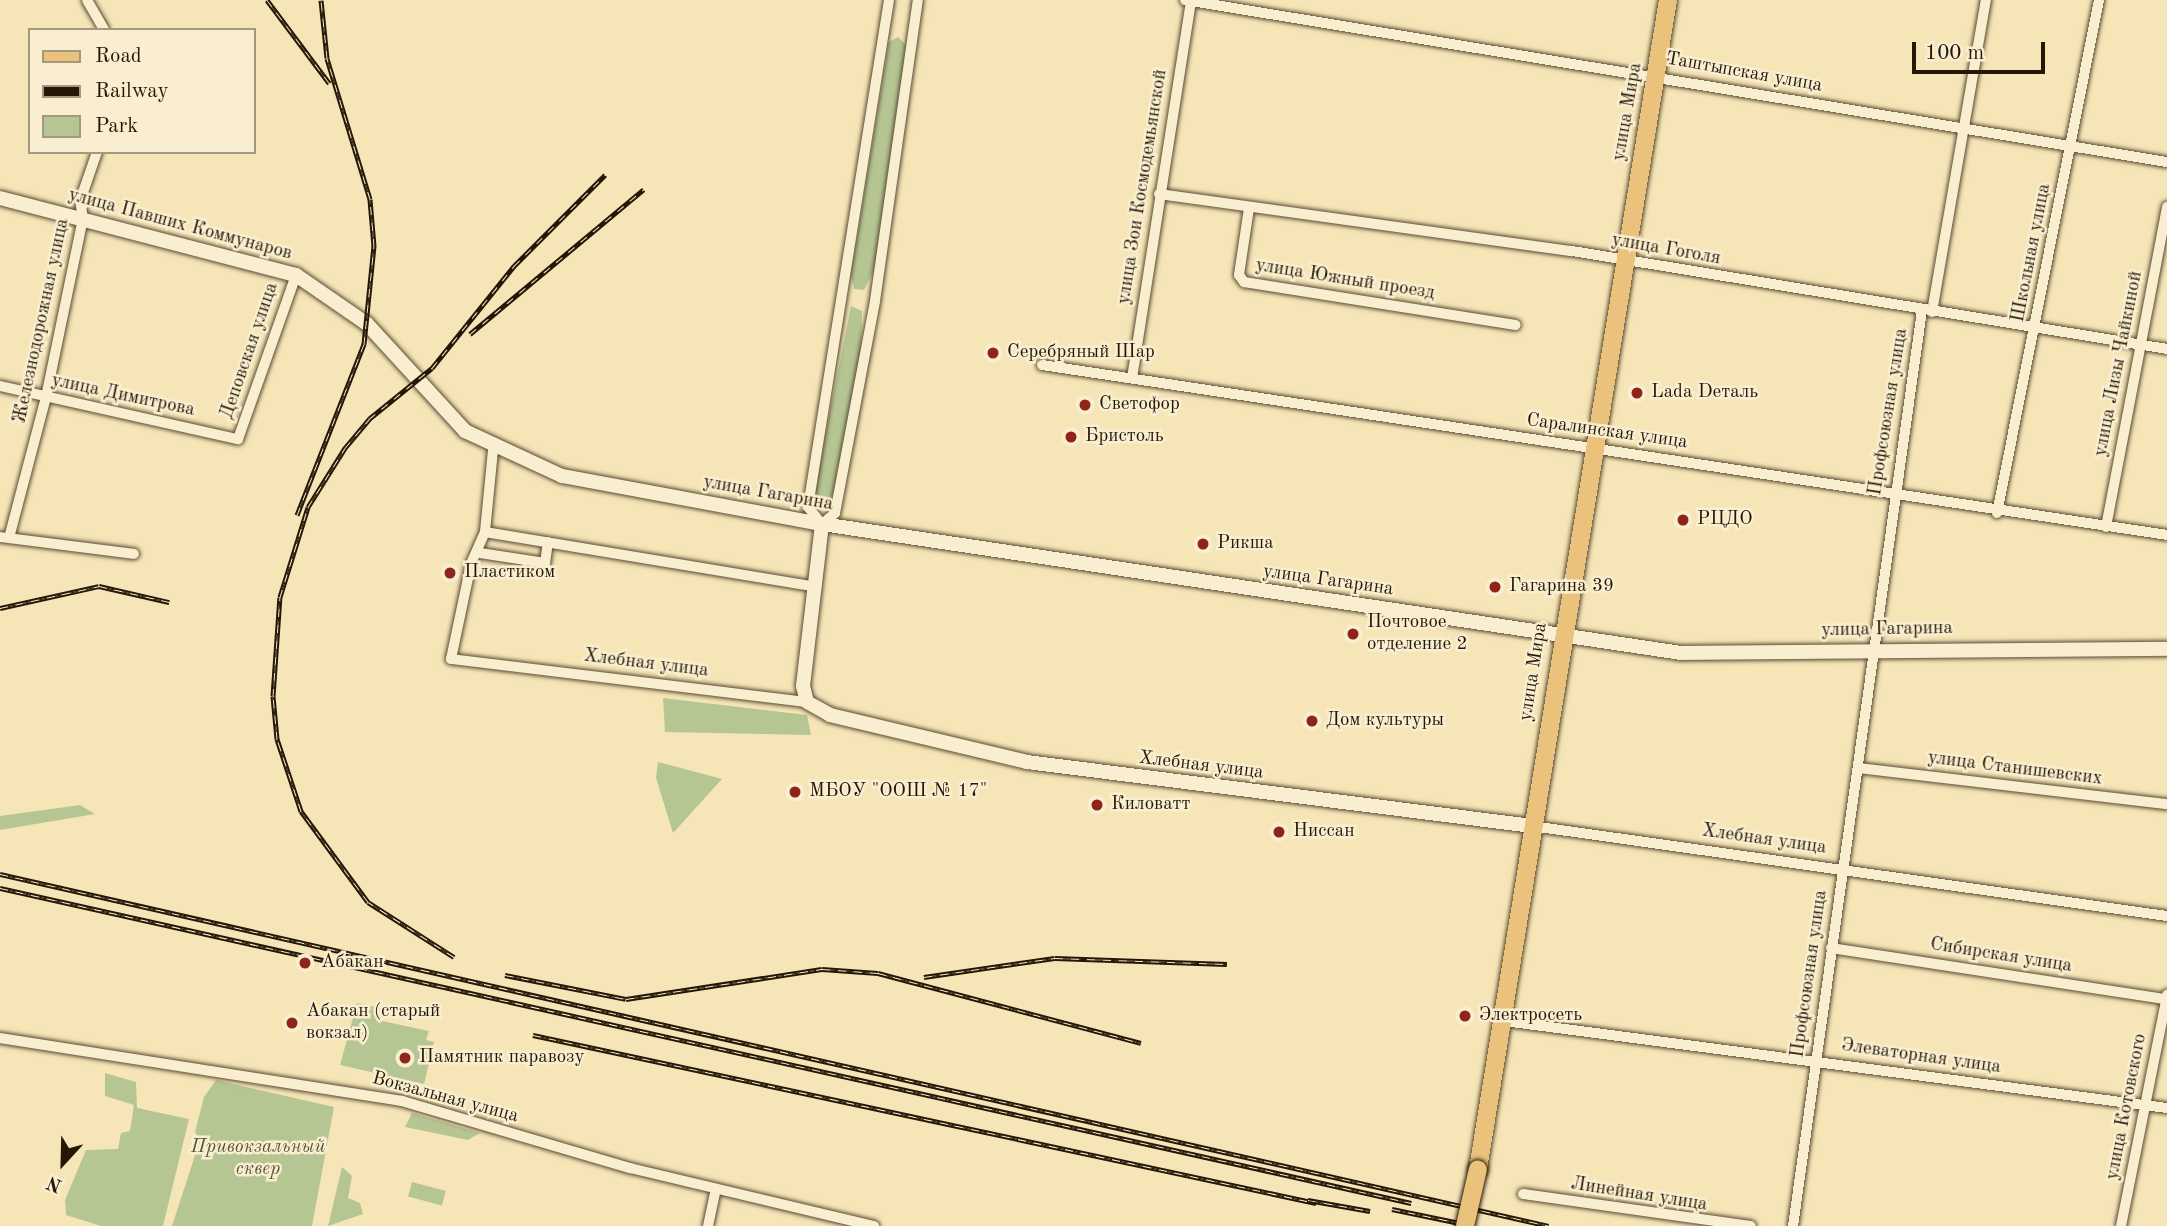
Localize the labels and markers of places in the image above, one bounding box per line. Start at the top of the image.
place label: Серебряный Шар [1007,342,1155,364]
marker: Серебряный Шар [985,345,1001,361]
place label: Lada Dеталь [1651,382,1758,404]
marker: Lada Dеталь [1629,385,1645,401]
place label: Светофор [1099,394,1180,416]
marker: Светофор [1077,397,1093,413]
place label: Бристоль [1085,426,1164,448]
marker: Бристоль [1063,429,1079,445]
place label: РЦДО [1697,509,1752,531]
marker: РЦДО [1675,512,1691,528]
place label: Рикша [1217,533,1274,555]
marker: Рикша [1195,536,1211,552]
place label: Пластиком [464,562,555,584]
marker: Пластиком [442,565,458,581]
place label: Гагарина 39 [1509,576,1614,598]
marker: Гагарина 39 [1487,579,1503,595]
place label: Почтовое отделение 2 [1367,612,1467,656]
marker: Почтовое отделение 2 [1345,626,1361,642]
place label: Дом культуры [1326,710,1444,732]
marker: Дом культуры [1304,713,1320,729]
place label: МБОУ "ООШ № 17" [809,781,987,803]
marker: МБОУ "ООШ № 17" [787,784,803,800]
place label: Киловатт [1111,794,1190,816]
marker: Киловатт [1089,797,1105,813]
place label: Ниссан [1293,821,1355,843]
marker: Ниссан [1271,824,1287,840]
place label: Абакан [321,952,384,974]
marker: Абакан [295,953,315,973]
place label: Абакан (старый вокзал) [306,1001,440,1045]
place label: Электросеть [1479,1005,1582,1027]
marker: Электросеть [1457,1008,1473,1024]
marker: Абакан (старый вокзал) [284,1015,300,1031]
place label: Памятник паравозу [419,1047,585,1069]
marker: Памятник паравозу [397,1050,413,1066]

